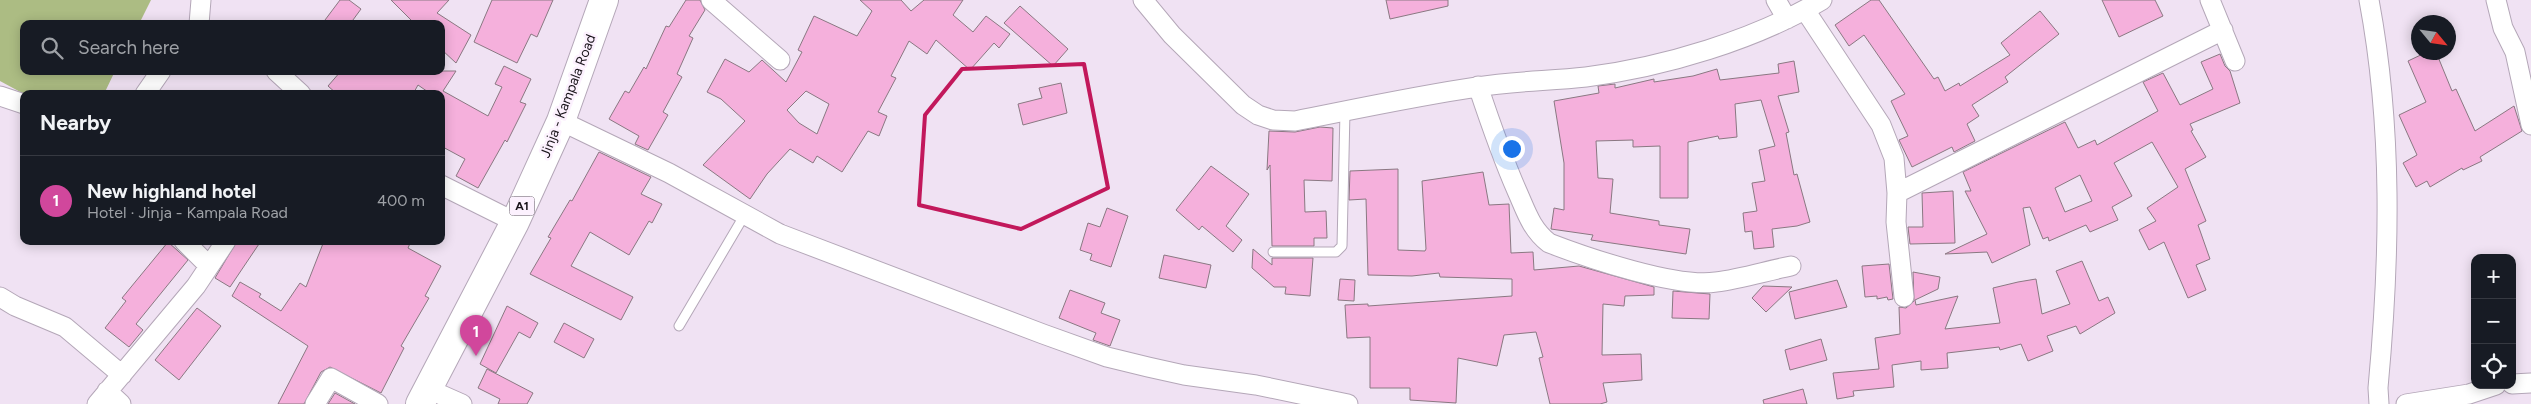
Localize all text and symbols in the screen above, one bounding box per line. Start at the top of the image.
north arrow [2411,15,2456,60]
search box [20,20,445,75]
street label: Jinja - Kampala Road [537,32,599,160]
icon: search [38,34,66,62]
text: Search here [78,36,180,59]
text: Nearby [40,110,111,135]
your location [1499,136,1525,162]
text: New highland hotel [87,180,256,203]
text: 1 [53,191,59,210]
text: 400 m [377,191,425,210]
road number: A1 [510,197,534,216]
text: Hotel · Jinja - Kampala Road [87,203,288,222]
map controls [2471,254,2516,389]
button: + [2471,254,2516,299]
button: − [2471,299,2516,344]
pin: 1 [460,315,492,356]
button: locate [2471,344,2516,389]

